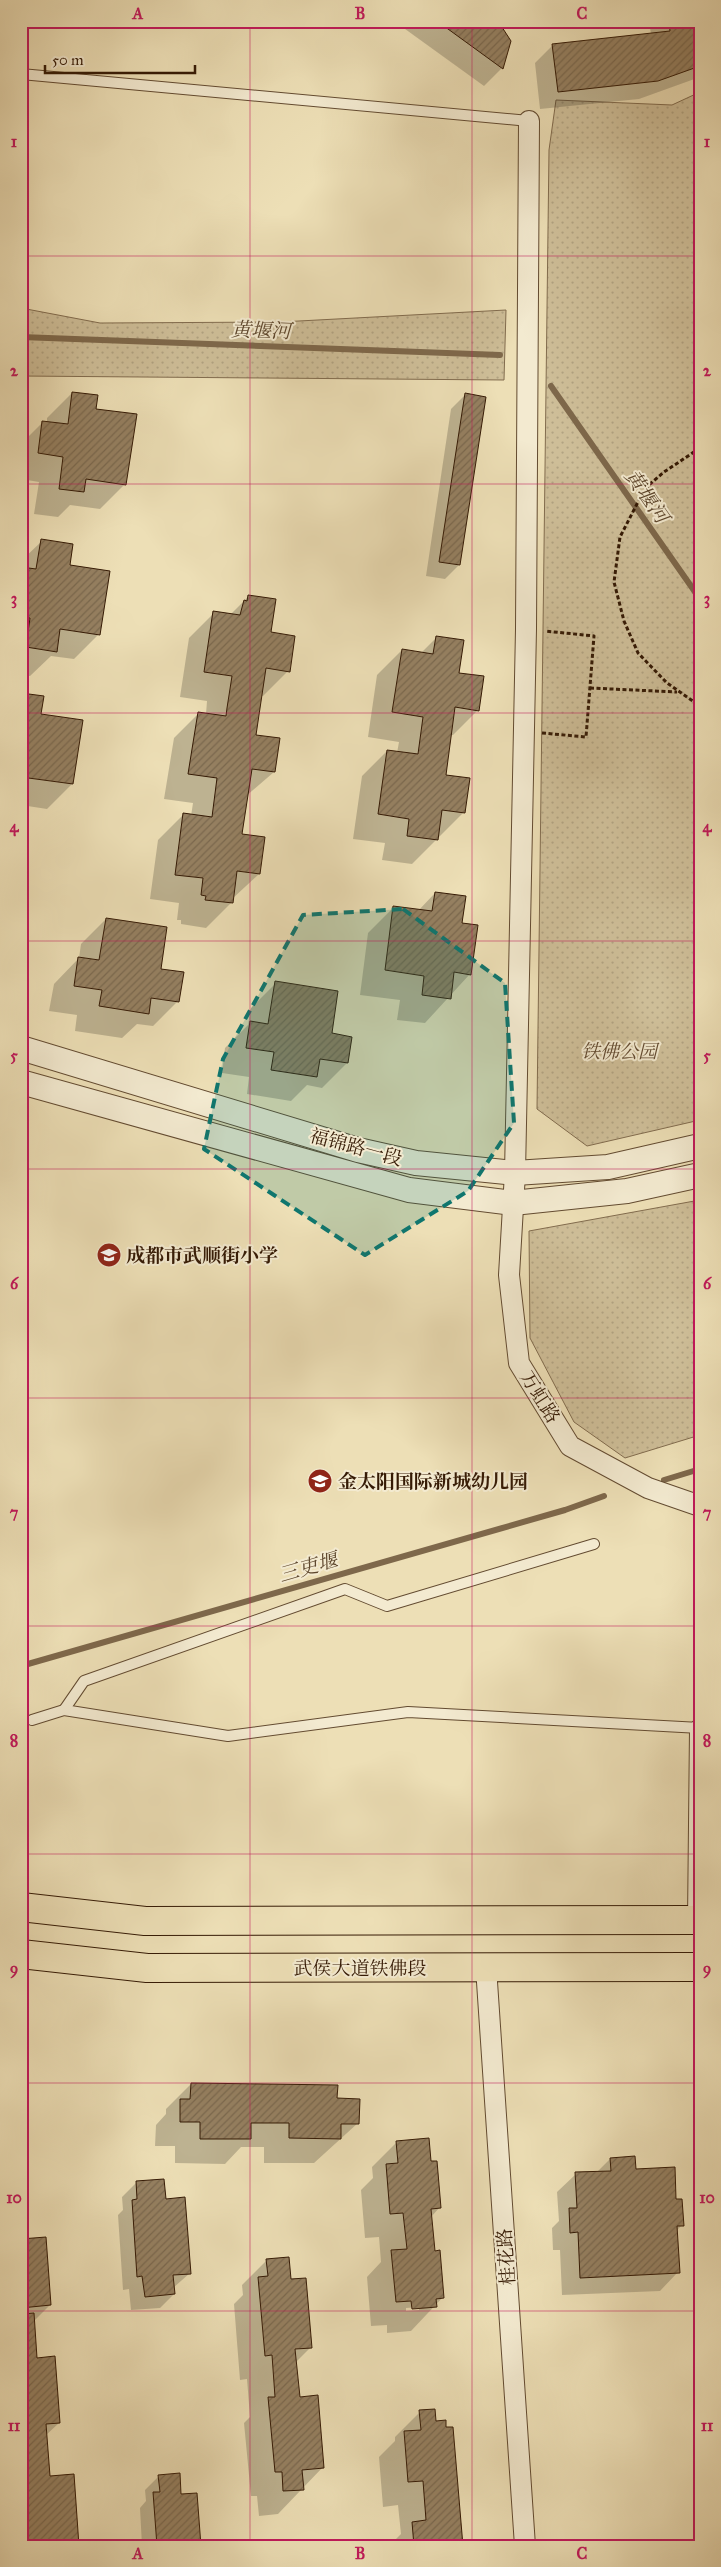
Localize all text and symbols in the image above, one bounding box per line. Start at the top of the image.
text: A [132,4,144,23]
text: B [355,4,365,23]
text: C [577,4,588,23]
scale bar [45,42,195,74]
text: 50 m [52,51,84,69]
text: 1 [11,132,18,151]
text: 1 [704,132,711,151]
water label: 黄堰河 [231,317,294,343]
text: 2 [10,361,19,380]
text: 2 [703,361,712,380]
water label: 黄堰河 [620,465,676,530]
text: 3 [11,589,17,609]
text: 3 [704,589,710,609]
text: 4 [10,817,20,837]
text: 4 [703,817,713,837]
park label: 铁佛公园 [581,1040,660,1063]
text: 5 [10,1046,18,1065]
text: 5 [703,1046,711,1065]
street label: 福锦路一段 [307,1124,405,1170]
school or university icon: 成都市武顺街小学 [96,1242,122,1268]
place label: 成都市武顺街小学 [126,1244,278,1267]
text: 6 [10,1274,19,1293]
text: 6 [703,1274,712,1293]
street label: 万虹路 [515,1367,565,1427]
school or university icon: 金太阳国际新城幼儿园 [307,1468,333,1494]
place label: 金太阳国际新城幼儿园 [338,1470,528,1493]
text: 7 [10,1503,19,1522]
text: 7 [703,1503,712,1522]
water label: 三吏堰 [276,1546,343,1587]
text: 8 [10,1731,18,1750]
text: 8 [703,1731,711,1750]
street label: 武侯大道铁佛段 [293,1957,427,1980]
text: 9 [10,1959,18,1979]
text: 9 [703,1959,711,1979]
text: 10 [6,2188,22,2207]
text: 10 [699,2188,715,2207]
street label: 桂花路 [493,2228,519,2286]
text: 11 [8,2416,21,2435]
text: 11 [701,2416,714,2435]
text: A [132,2544,144,2563]
text: B [355,2544,365,2563]
text: C [577,2544,588,2563]

